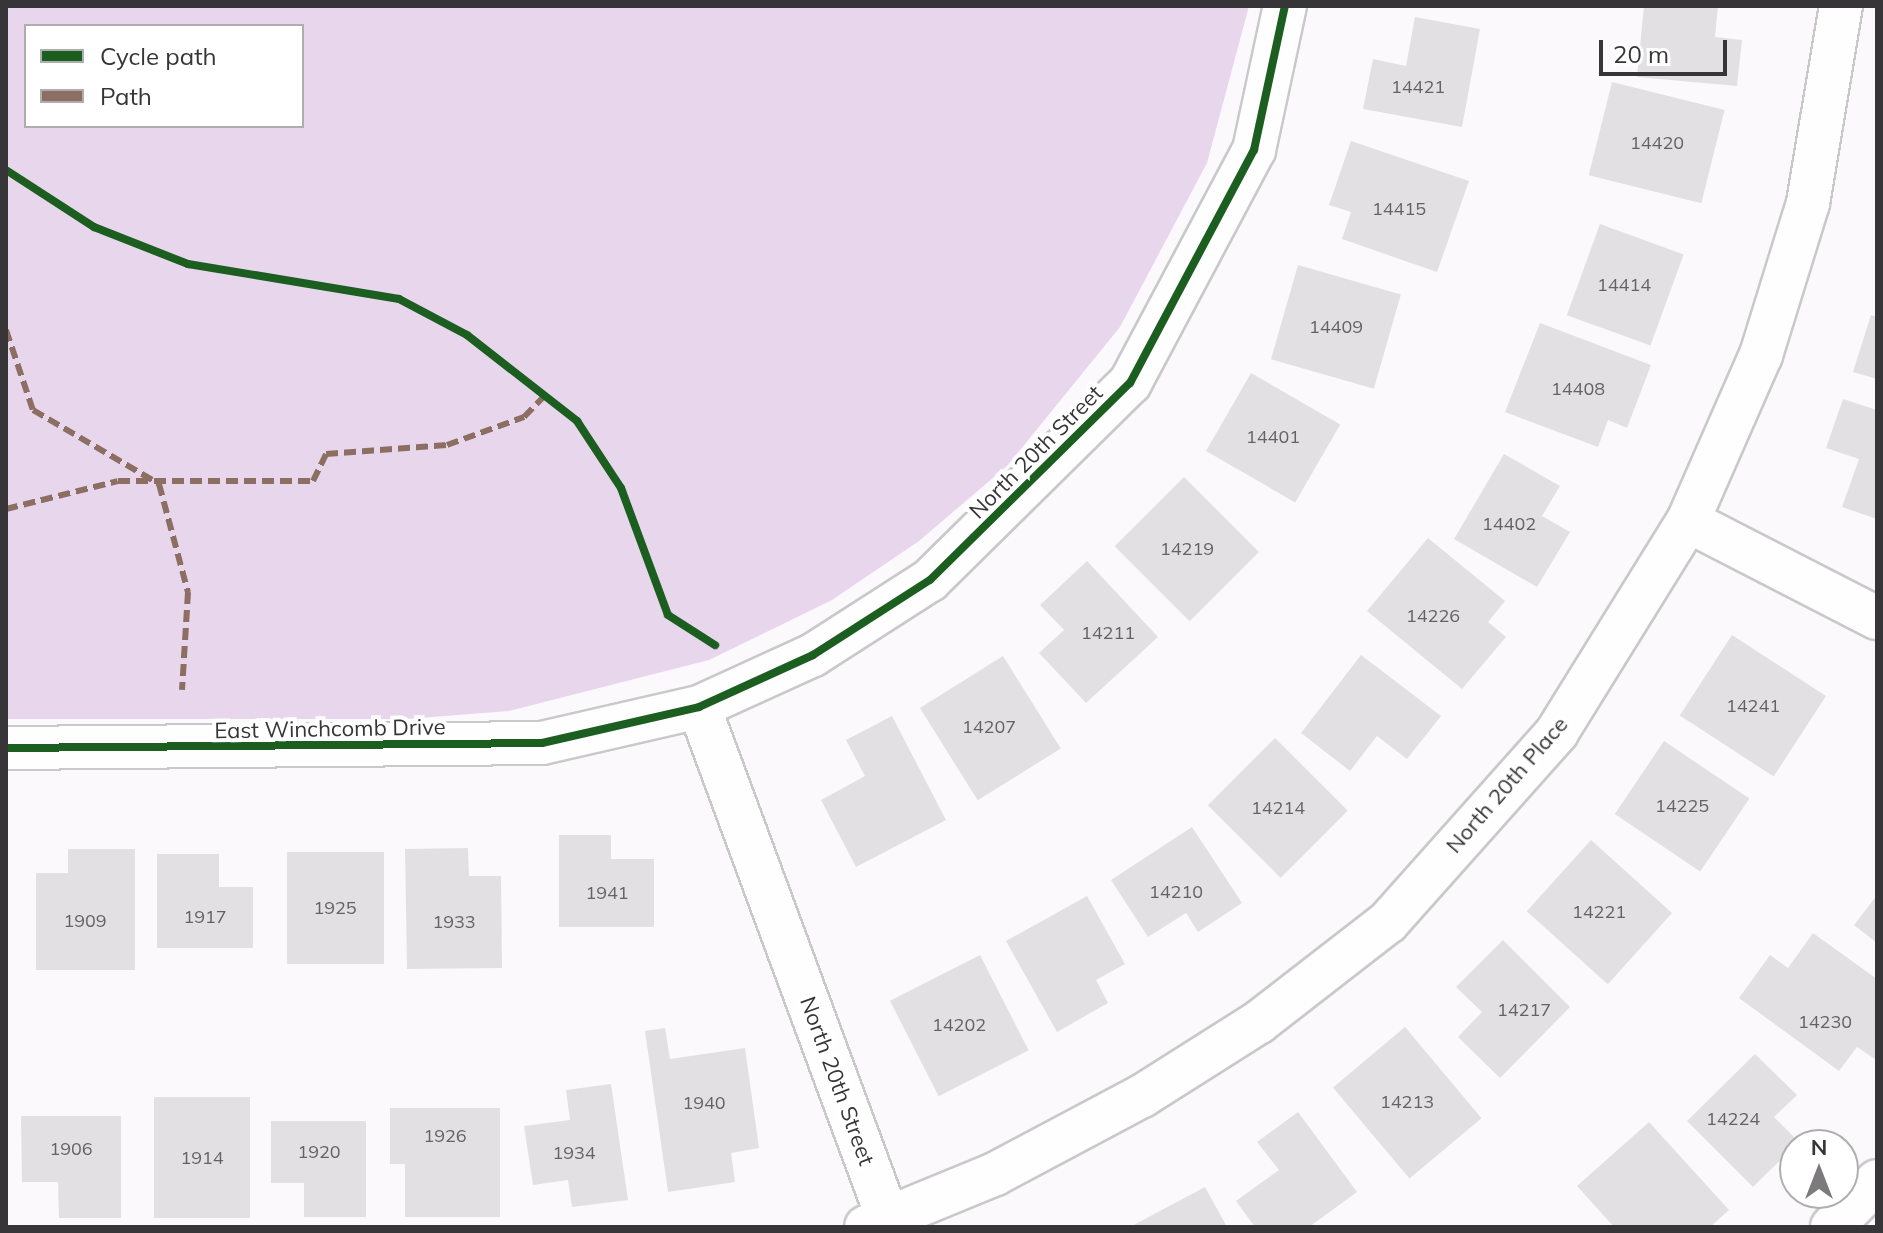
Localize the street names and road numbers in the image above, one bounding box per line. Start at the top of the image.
street label: North 20th Street [964,380,1108,524]
street label: North 20th Place [1441,711,1573,859]
street label: East Winchcomb Drive [214,714,446,744]
street label: North 20th Street [794,993,880,1169]

